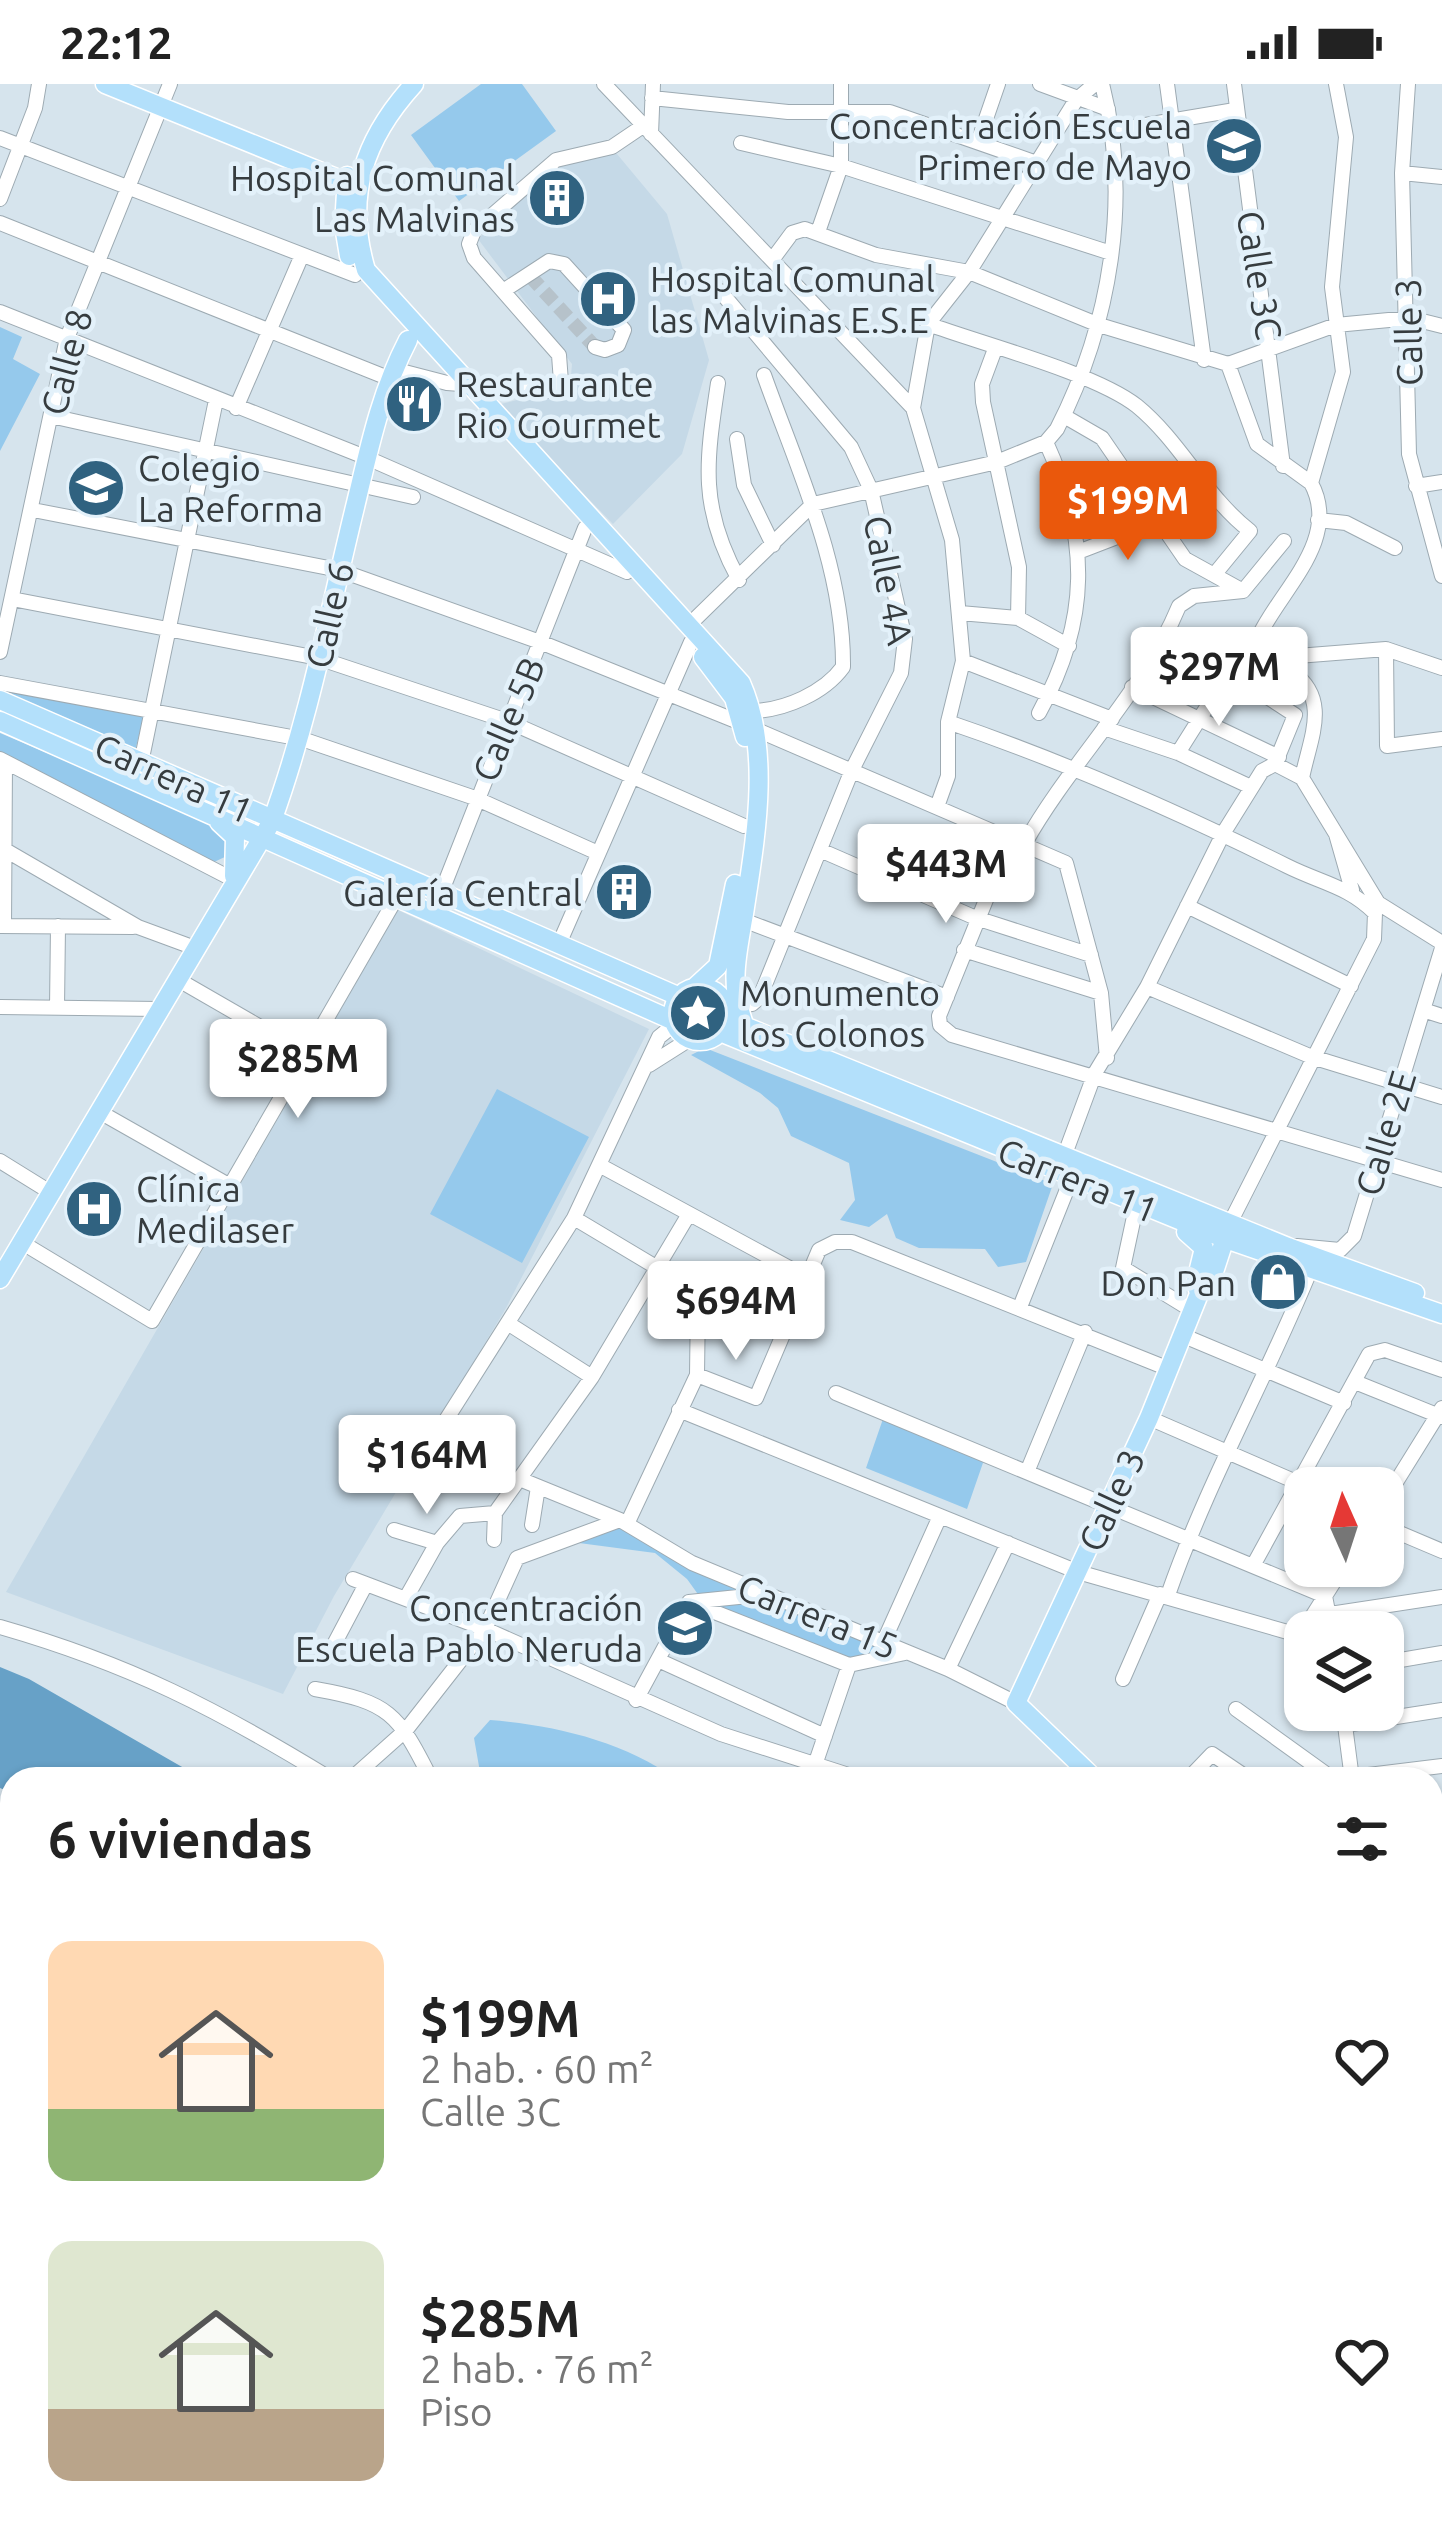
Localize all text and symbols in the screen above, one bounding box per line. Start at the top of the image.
text: 22:12 [60,17,173,68]
place label: Concentración Escuela Primero de Mayo [829,105,1192,187]
school or university icon: Concentración Escuela Primero de Mayo [1203,115,1265,177]
place label: Hospital Comunal Las Malvinas [230,157,515,239]
building icon: Hospital Comunal Las Malvinas [526,167,588,229]
street label: Calle 3C [1230,208,1290,342]
place label: Hospital Comunal las Malvinas E.S.E [650,258,935,340]
hospital icon: Hospital Comunal las Malvinas E.S.E [577,268,639,330]
street label: Calle 3 [1387,278,1429,386]
street label: Calle 8 [32,305,100,419]
place label: Restaurante Rio Gourmet [456,363,661,445]
restaurant icon: Restaurante Rio Gourmet [383,373,445,435]
place label: Colegio La Reforma [138,447,323,529]
school or university icon: Colegio La Reforma [65,457,127,519]
pin: $199M [1044,461,1212,563]
text: $199M [1067,478,1189,521]
street label: Calle 4A [856,512,922,649]
street label: Calle 6 [297,558,361,672]
pin: $297M [1135,627,1303,729]
text: $297M [1158,644,1280,687]
street label: Calle 5B [464,651,552,787]
street label: Carrera 11 [89,725,259,831]
pin: $443M [862,824,1030,926]
text: $443M [885,841,1007,884]
building icon: Galería Central [593,861,655,923]
place label: Galería Central [343,872,582,913]
place label: Monumento los Colonos [740,972,940,1054]
place icon: Monumento los Colonos [667,982,729,1044]
pin: $285M [214,1019,382,1121]
text: $285M [237,1036,359,1079]
street label: Calle 2E [1347,1066,1423,1200]
street label: Carrera 11 [992,1129,1164,1231]
place label: Clínica Medilaser [136,1168,294,1250]
hospital icon: Clínica Medilaser [63,1178,125,1240]
shop icon: Don Pan [1247,1251,1309,1313]
pin: $694M [652,1261,820,1363]
place label: Don Pan [1100,1262,1236,1303]
text: $694M [675,1278,797,1321]
pin: $164M [343,1415,511,1517]
text: $164M [366,1432,488,1475]
street label: Calle 3 [1070,1442,1152,1558]
north arrow [1284,1467,1404,1587]
map controls [1284,1467,1404,1731]
street label: Carrera 15 [732,1565,904,1667]
place label: Concentración Escuela Pablo Neruda [295,1587,643,1669]
school or university icon: Concentración Escuela Pablo Neruda [654,1597,716,1659]
button: layers [1284,1611,1404,1731]
icon: filters [1329,1806,1395,1872]
text: 6 viviendas [48,1810,313,1868]
icon: home [144,1989,288,2133]
text: $199M [420,1989,580,2047]
icon: heart [1329,2028,1395,2094]
text: 2 hab. · 60 m² [420,2047,654,2090]
text: Calle 3C [420,2090,561,2133]
icon: home [144,2289,288,2433]
text: $285M [420,2289,580,2347]
icon: heart [1329,2328,1395,2394]
text: 2 hab. · 76 m² [420,2347,654,2390]
text: Piso [420,2390,493,2433]

